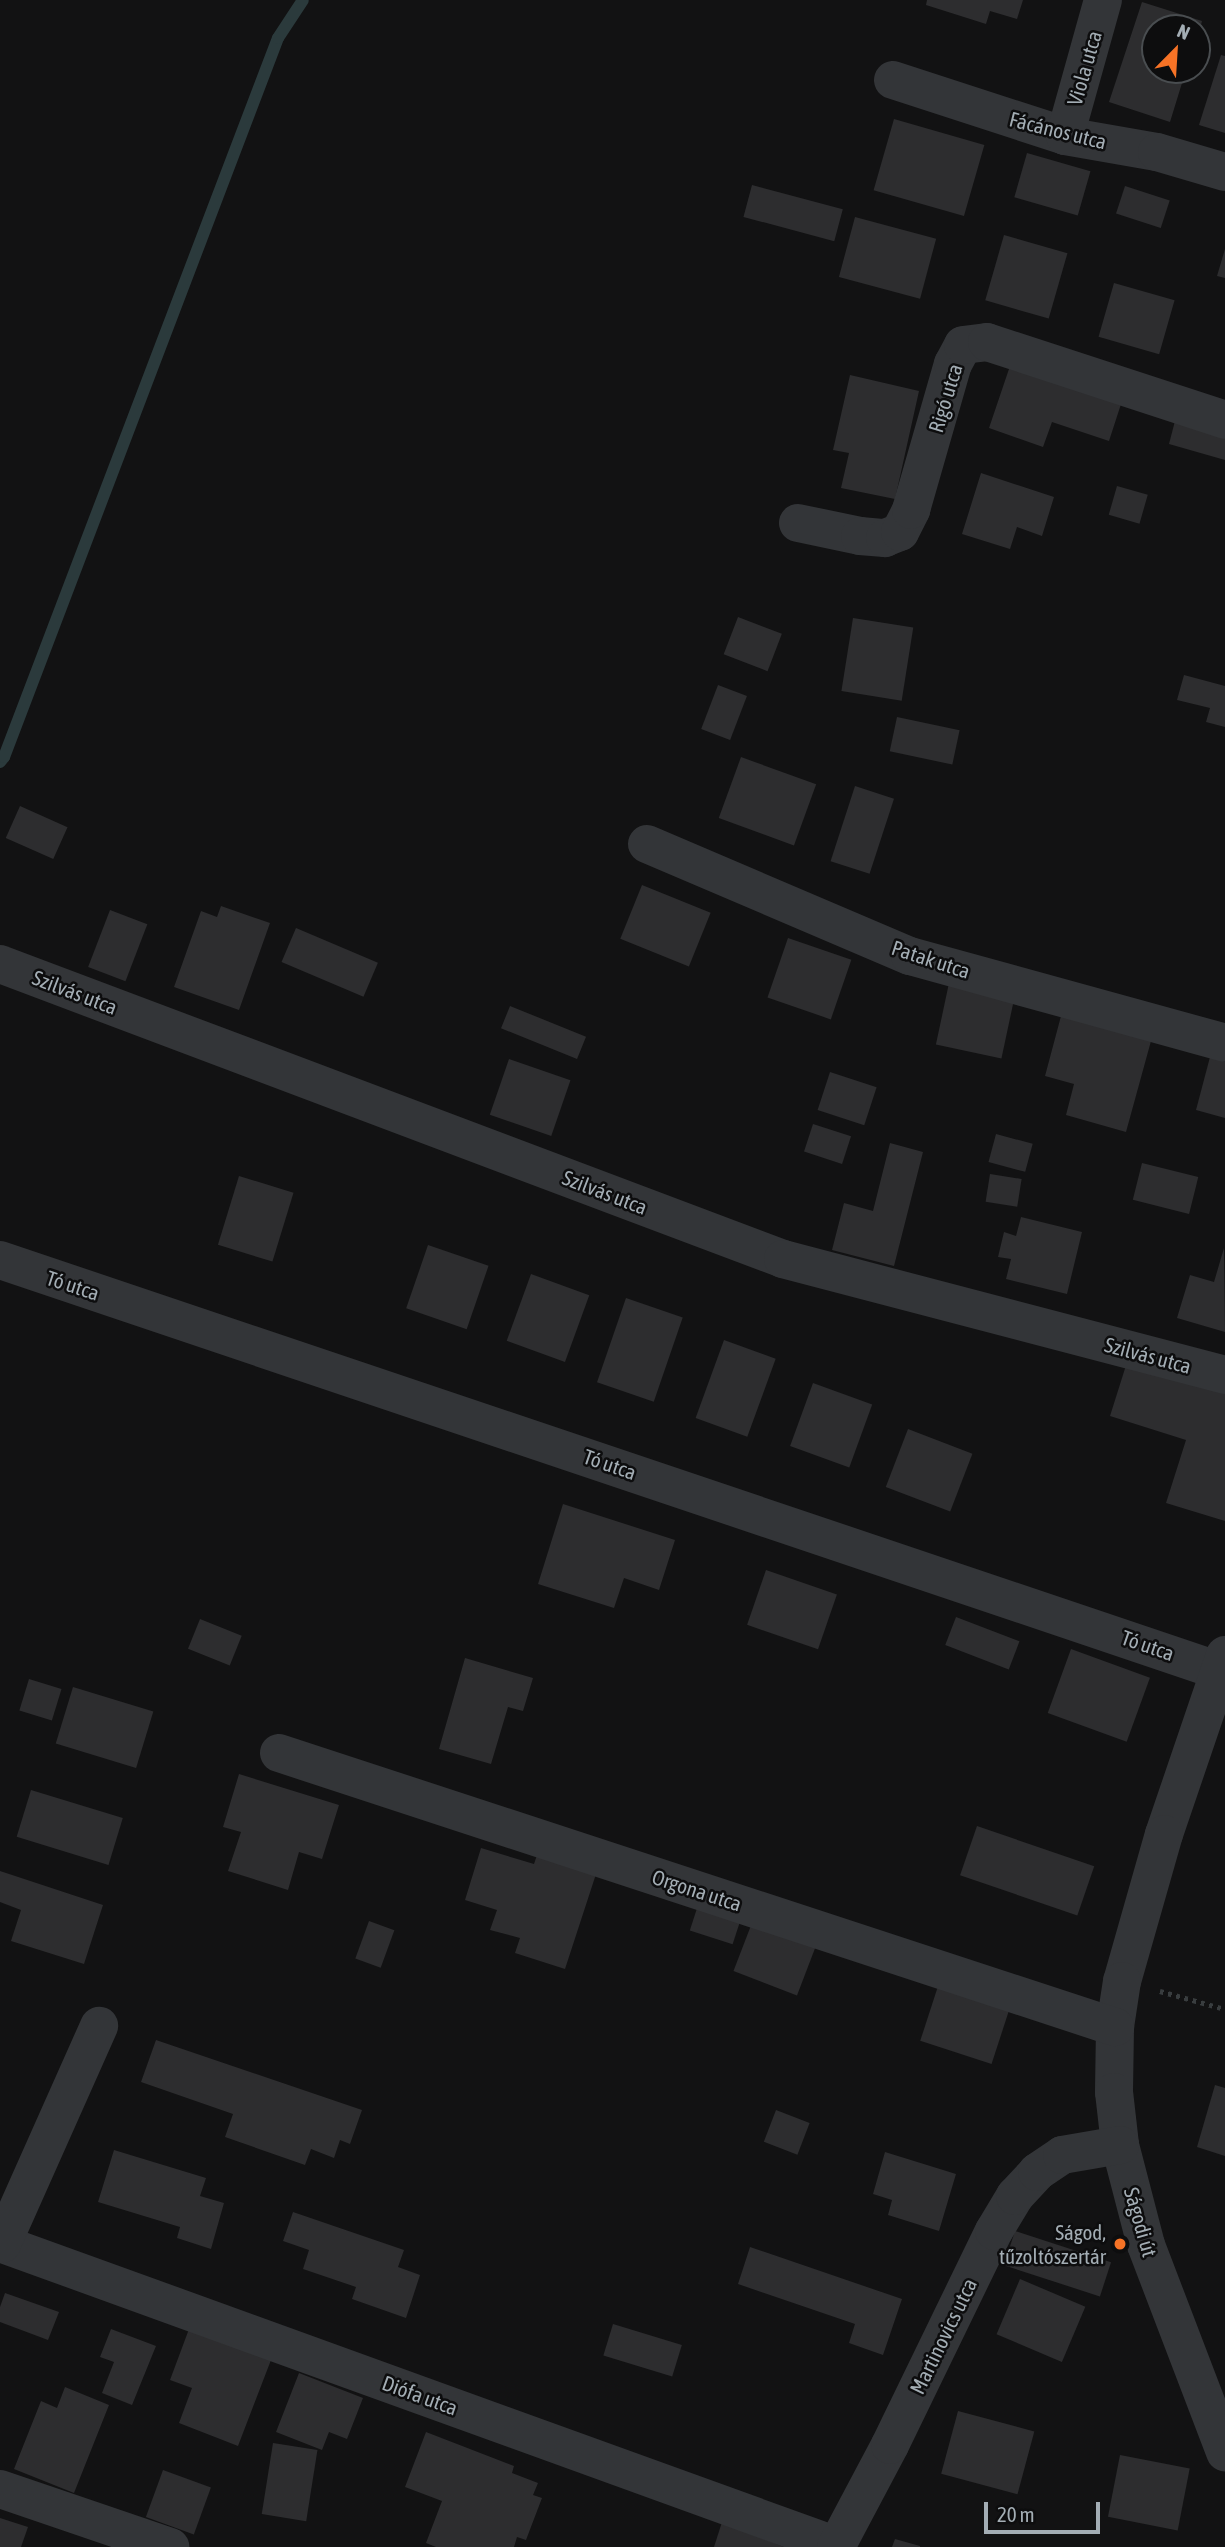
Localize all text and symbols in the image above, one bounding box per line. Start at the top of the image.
north arrow [1141,14,1211,84]
text: N [1174,19,1193,44]
street label: Viola utca [1061,28,1107,108]
street label: Fácános utca [1007,106,1109,154]
street label: Rigó utca [923,361,967,435]
street label: Patak utca [889,934,973,984]
street label: Szilvás utca [29,964,121,1020]
street label: Szilvás utca [559,1164,651,1220]
street label: Tó utca [43,1265,103,1305]
street label: Szilvás utca [1102,1331,1194,1379]
street label: Tó utca [580,1443,640,1485]
street label: Tó utca [1118,1624,1178,1666]
street label: Orgona utca [649,1864,745,1916]
street label: Ságodi út [1119,2184,1163,2260]
place label: Ságod, tűzoltószertár [999,2219,1106,2269]
marker: Ságod, tűzoltószertár [1112,2236,1128,2252]
street label: Martinovics utca [904,2274,982,2398]
street label: Diófa utca [379,2370,461,2420]
scale bar [987,2488,1102,2532]
text: 20 m [997,2502,1035,2526]

